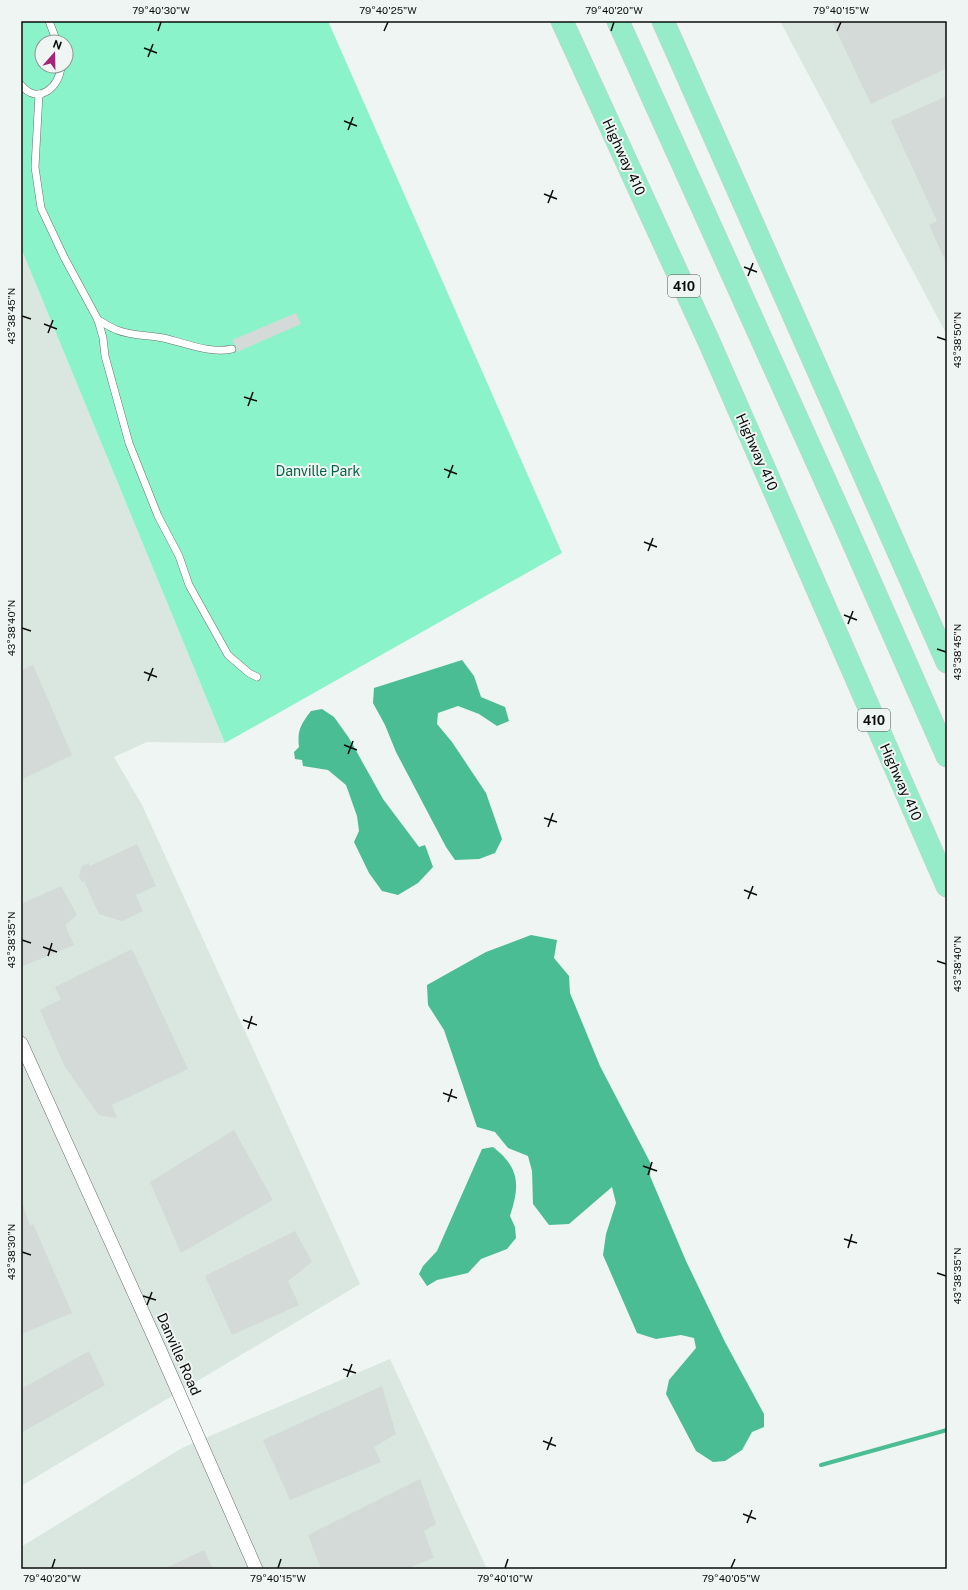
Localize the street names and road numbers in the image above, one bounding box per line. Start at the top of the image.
street label: Highway 410 [599,116,649,198]
road number: 410 [668,275,700,297]
street label: Highway 410 [733,411,781,493]
road number: 410 [858,709,890,731]
street label: Highway 410 [877,741,925,823]
street label: Danville Road [154,1310,204,1398]

